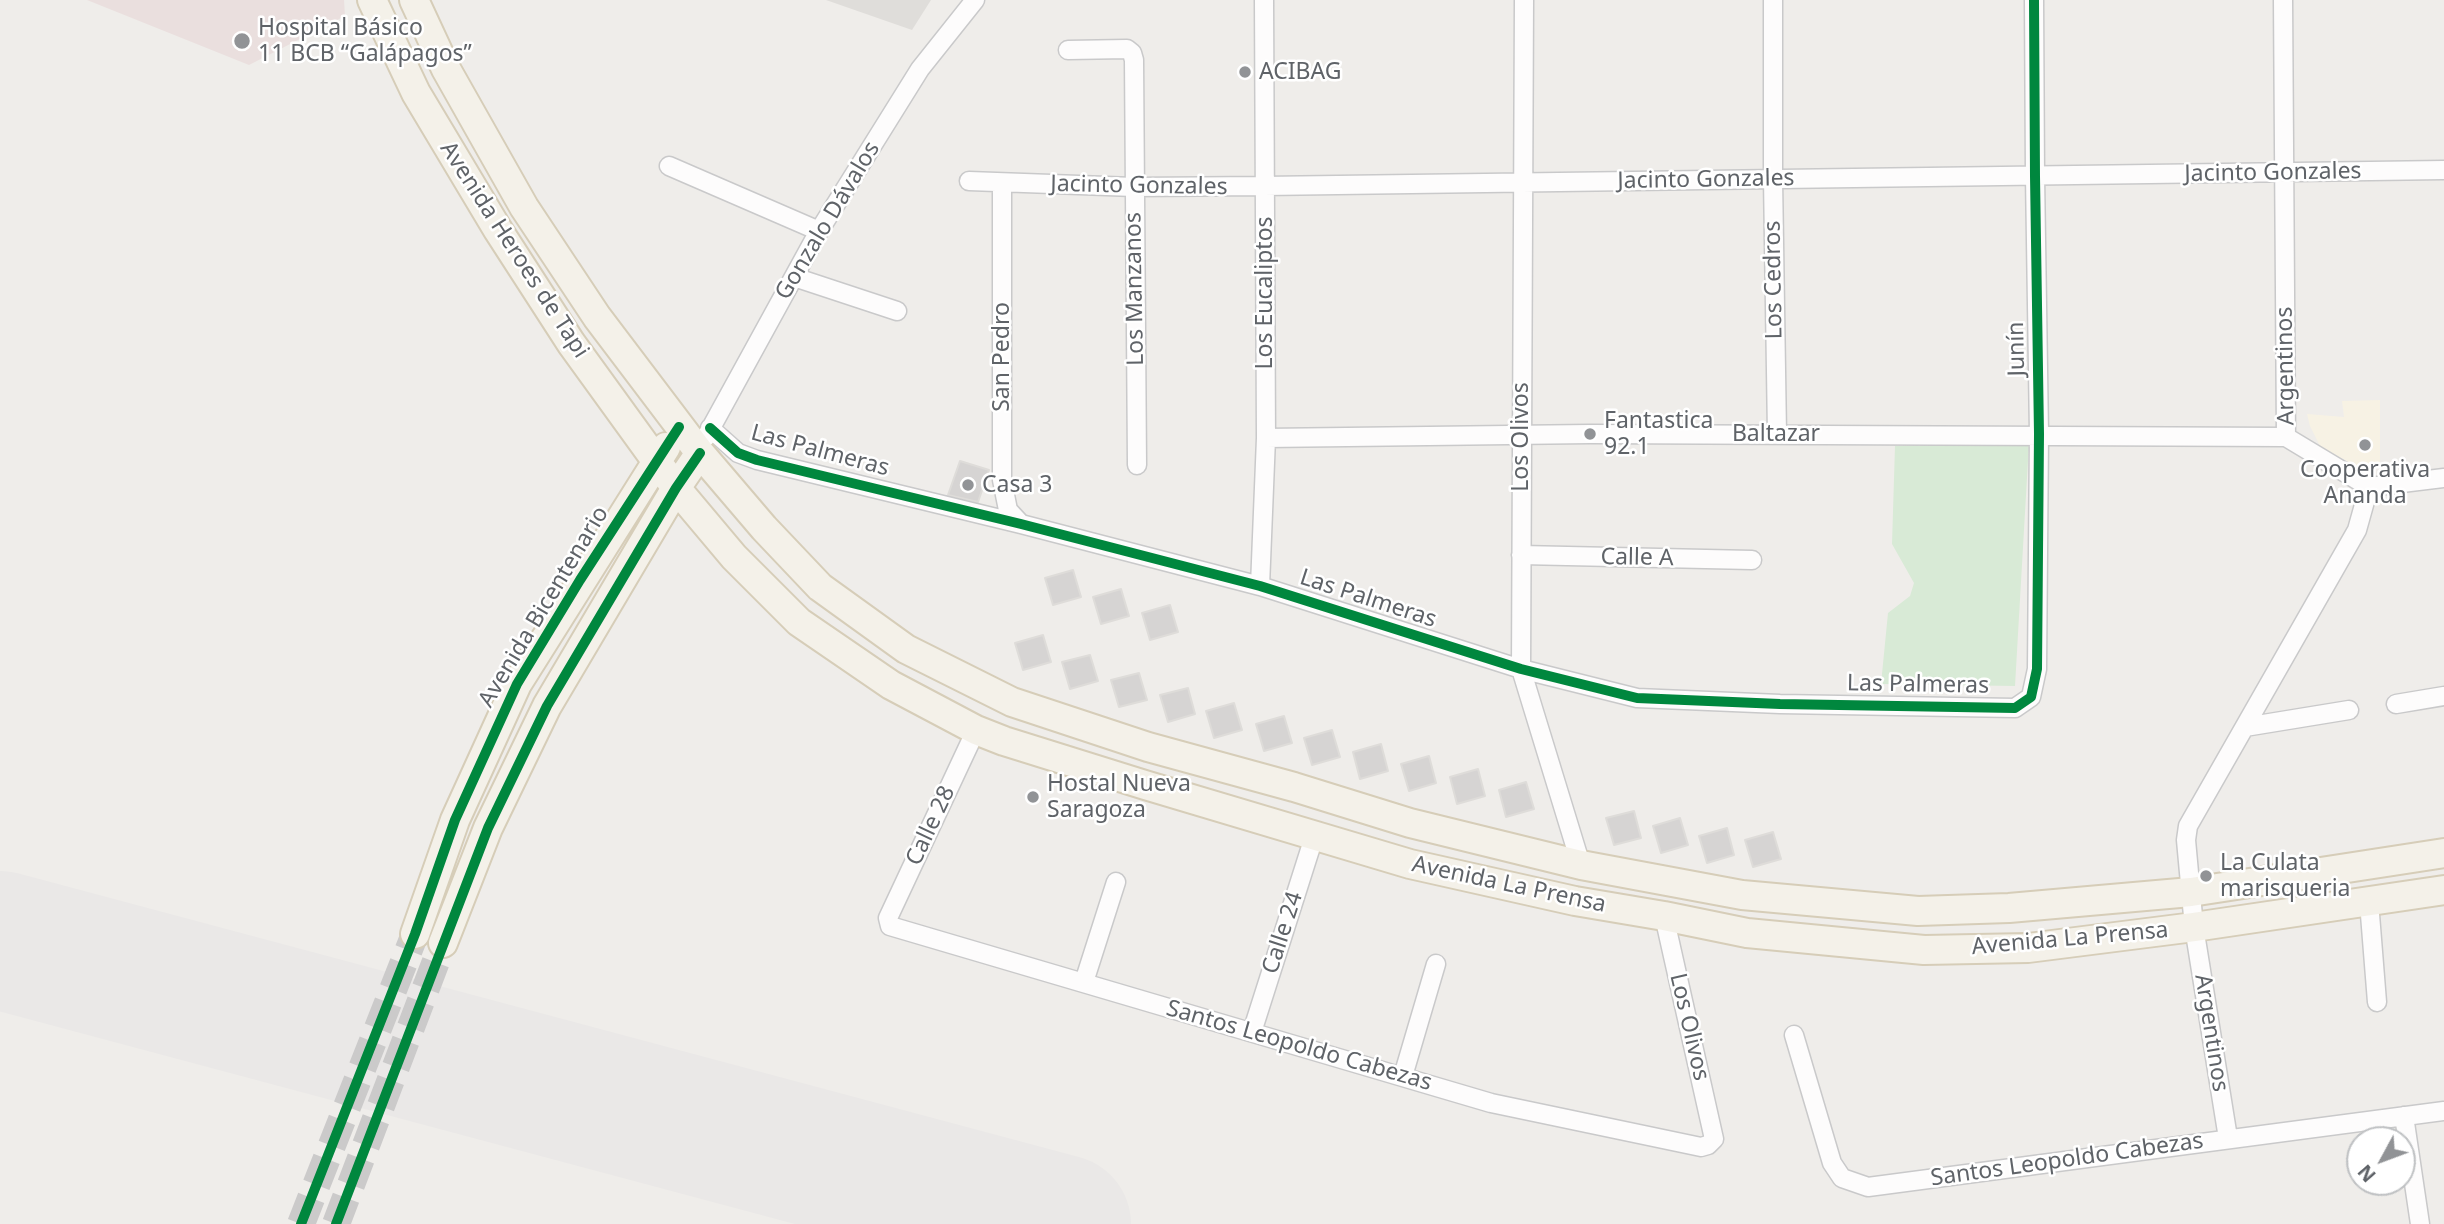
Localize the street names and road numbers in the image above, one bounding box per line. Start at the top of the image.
street label: Avenida Heroes de Tapi [434,137,594,363]
street label: Gonzalo Dávalos [770,137,886,305]
street label: Jacinto Gonzales [2184,158,2362,188]
street label: Jacinto Gonzales [1617,165,1795,195]
street label: Jacinto Gonzales [1050,171,1228,201]
street label: Los Manzanos [1120,212,1150,366]
street label: Los Eucaliptos [1251,216,1279,370]
street label: Los Cedros [1759,220,1789,340]
street label: San Pedro [988,302,1016,412]
street label: Argentinos [2271,306,2301,426]
street label: Junín [2003,321,2031,377]
street label: Los Olivos [1507,382,1535,492]
street label: Las Palmeras [748,419,892,483]
street label: Baltazar [1732,420,1820,448]
street label: Avenida Bicentenario [473,502,615,712]
street label: Calle A [1600,544,1674,572]
street label: Las Palmeras [1296,564,1440,634]
street label: Las Palmeras [1847,670,1989,700]
street label: Calle 28 [901,782,961,870]
street label: Avenida La Prensa [1410,851,1608,919]
street label: Calle 24 [1257,889,1309,977]
street label: Avenida La Prensa [1970,917,2170,961]
street label: Los Olivos [1663,971,1715,1083]
street label: Argentinos [2188,972,2234,1094]
street label: Santos Leopoldo Cabezas [1163,995,1435,1097]
street label: Santos Leopoldo Cabezas [1929,1127,2205,1193]

